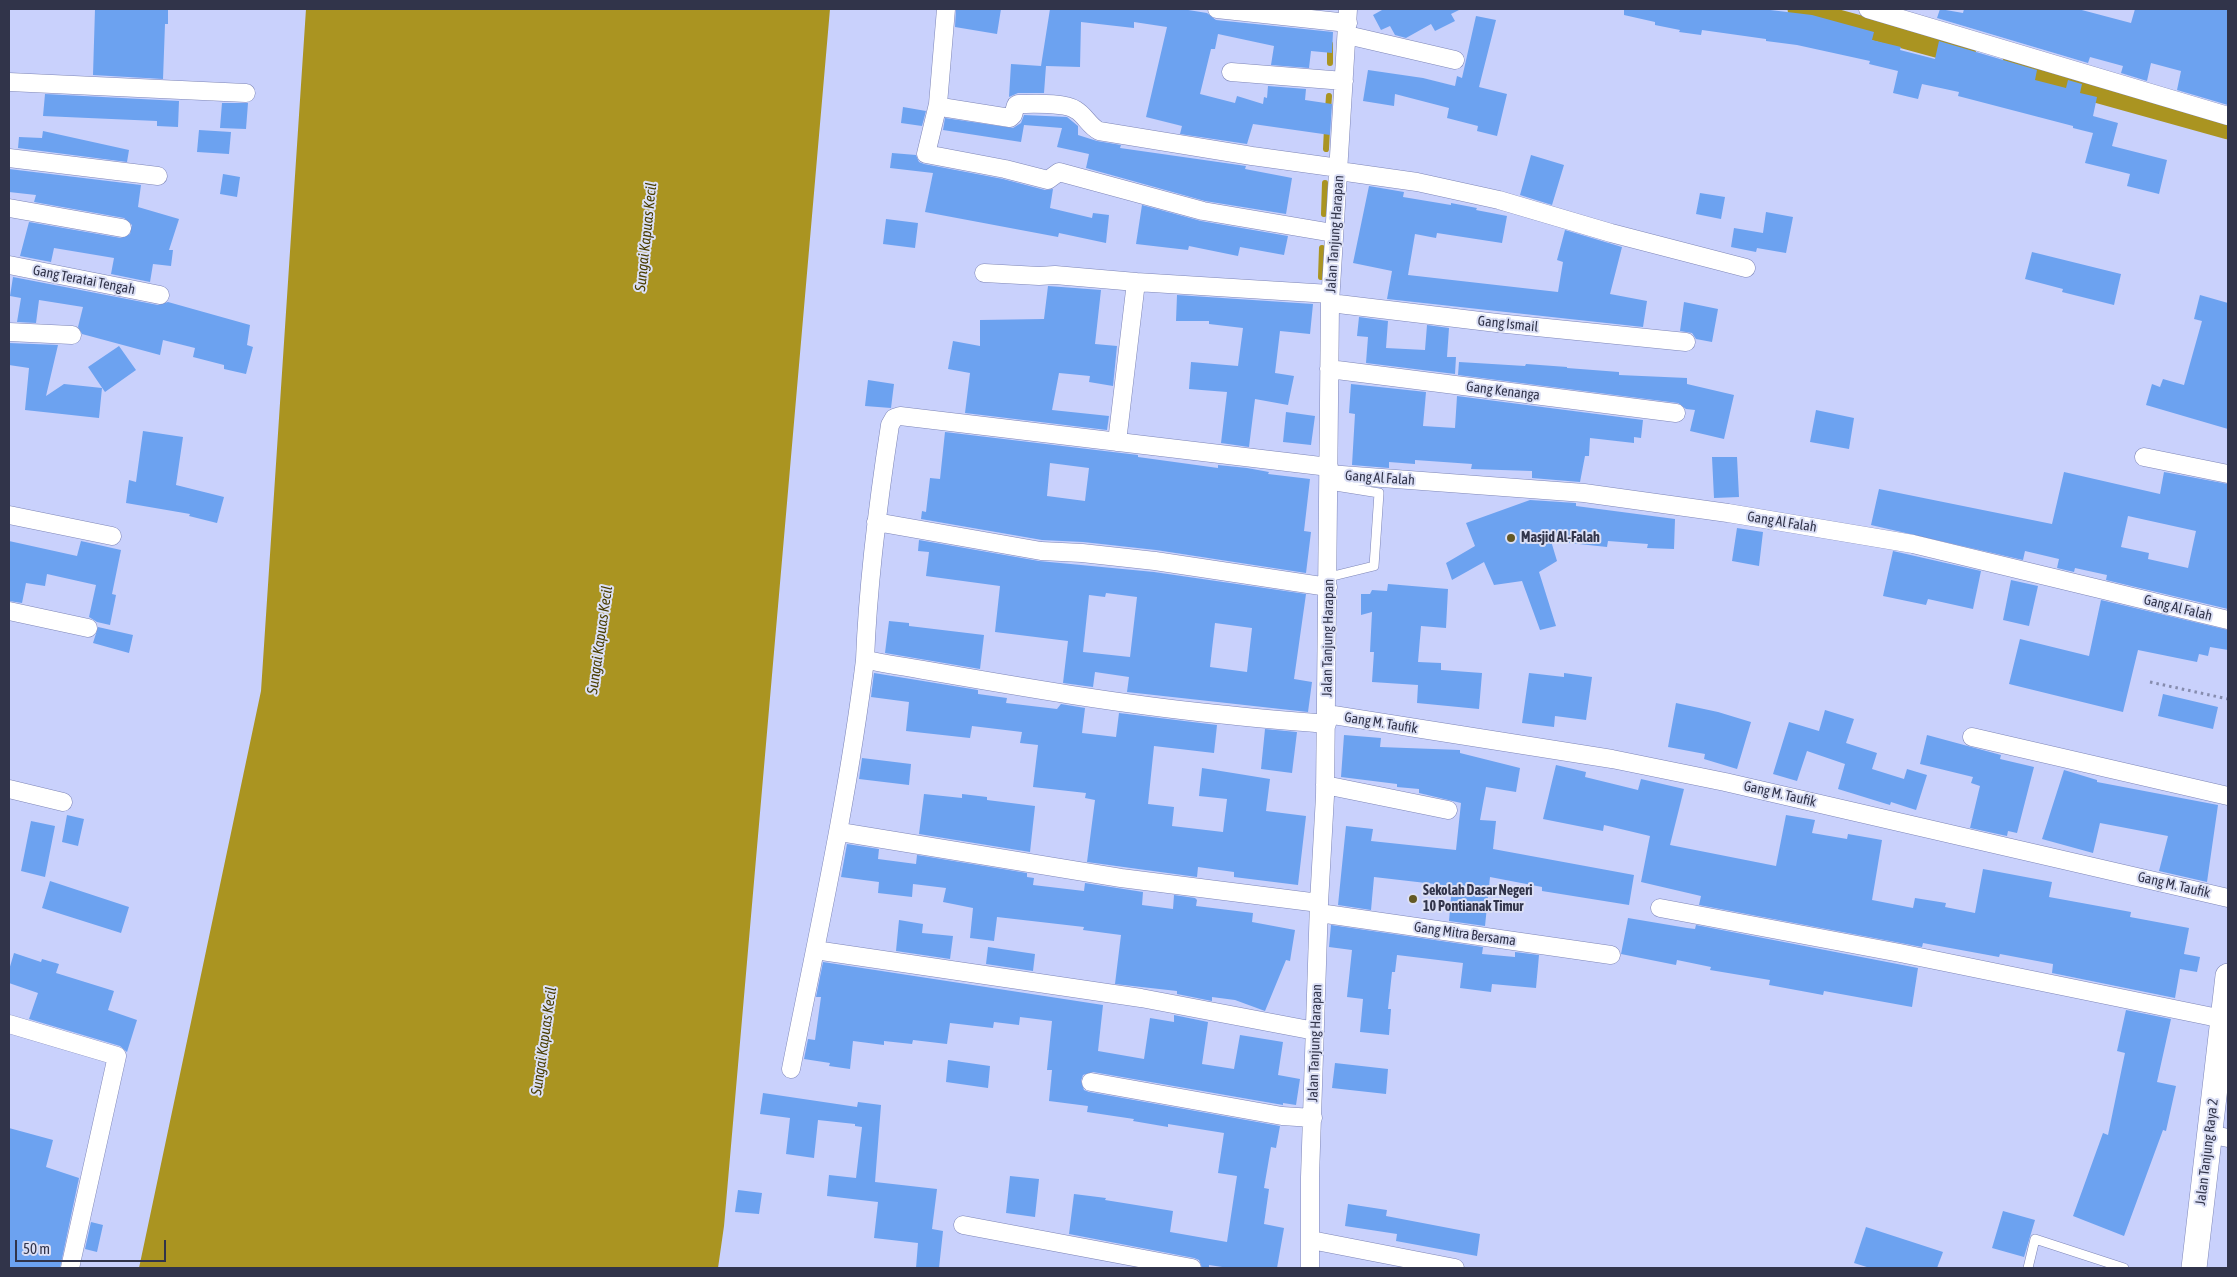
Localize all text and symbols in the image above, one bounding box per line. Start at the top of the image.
street label: Jalan Tanjung Harapan [1323,175,1347,293]
water label: Sungai Kapuas Kecil [631,182,661,292]
street label: Gang Teratai Tengah [31,262,137,298]
street label: Gang Ismail [1477,312,1539,336]
street label: Gang Kenanga [1465,378,1541,404]
street label: Gang Al Falah [1344,467,1416,489]
street label: Gang Al Falah [1746,508,1818,536]
place label: Masjid Al-Falah [1521,530,1600,546]
marker: Masjid Al-Falah [1505,532,1517,544]
street label: Jalan Tanjung Harapan [1319,579,1337,697]
water label: Sungai Kapuas Kecil [583,585,617,695]
street label: Gang Al Falah [2142,591,2214,625]
street label: Gang M. Taufik [1343,709,1419,737]
street label: Gang M. Taufik [1742,777,1818,811]
street label: Gang M. Taufik [2136,868,2212,902]
place label: Sekolah Dasar Negeri 10 Pontianak Timur [1423,883,1533,916]
marker: Sekolah Dasar Negeri 10 Pontianak Timur [1407,893,1419,905]
street label: Gang Mitra Bersama [1413,919,1517,949]
street label: Jalan Tanjung Harapan [1305,984,1325,1102]
water label: Sungai Kapuas Kecil [527,986,561,1096]
street label: Jalan Tanjung Raya 2 [2192,1098,2222,1206]
scale bar [18,1230,169,1262]
text: 50 m [23,1240,50,1257]

